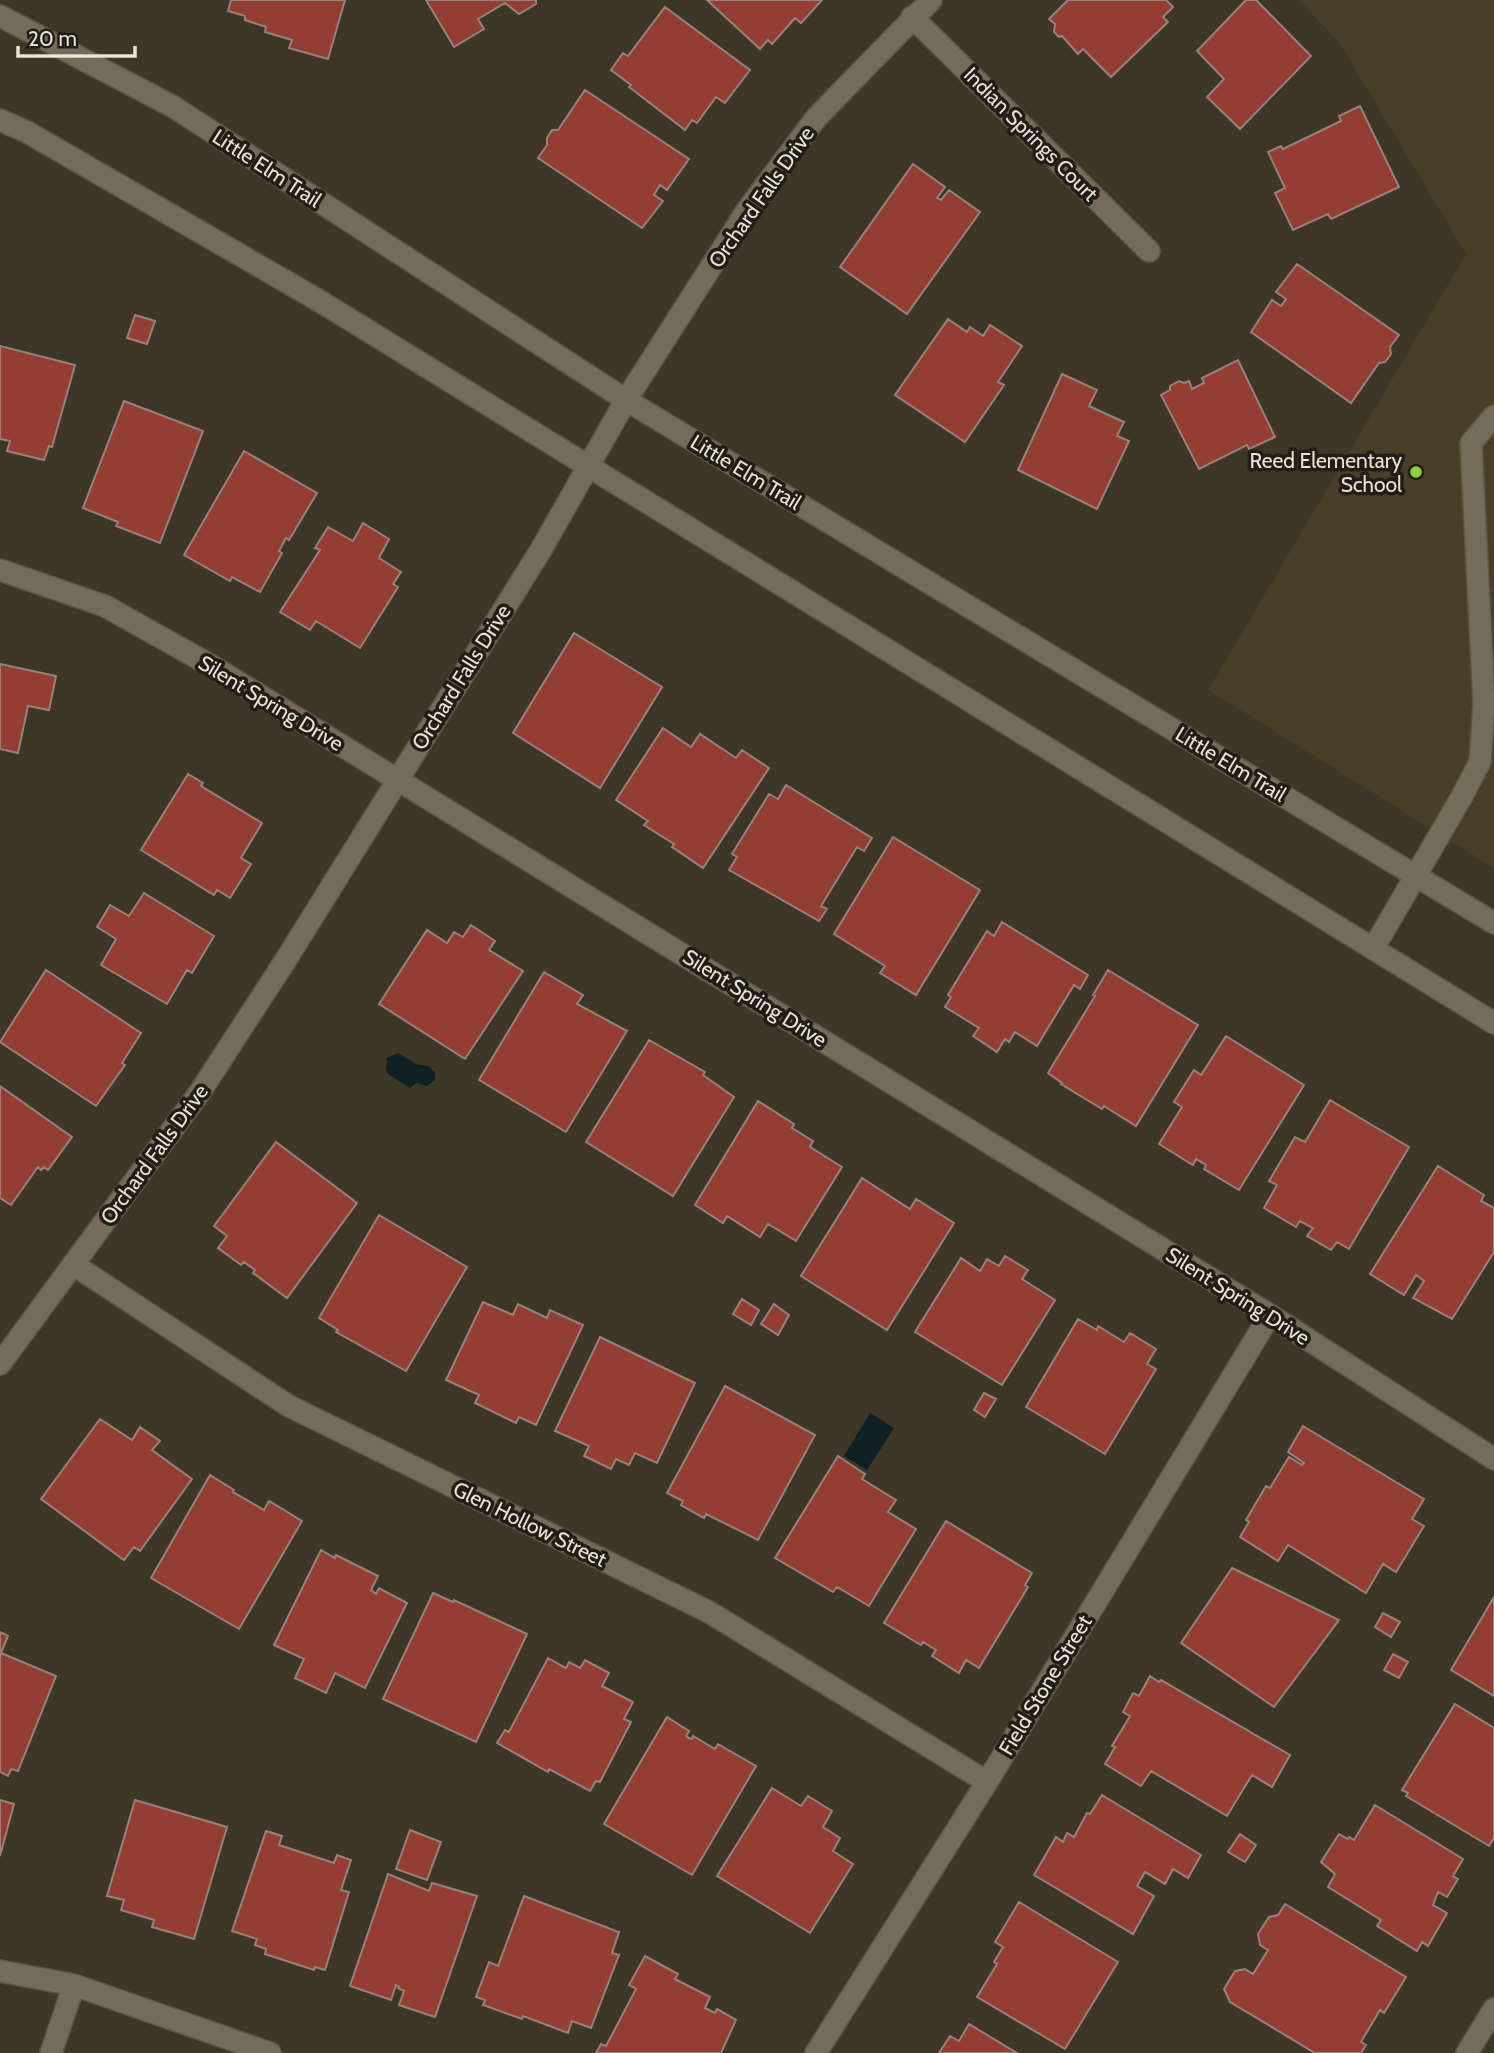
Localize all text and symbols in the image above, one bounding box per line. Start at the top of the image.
scale bar [18,14,135,58]
text: 20 m [28,26,77,51]
street label: Indian Springs Court [959,62,1103,206]
street label: Orchard Falls Drive [703,121,819,272]
street label: Little Elm Trail [208,124,326,212]
street label: Little Elm Trail [686,429,806,515]
place label: Reed Elementary School [1249,448,1402,497]
marker: Reed Elementary School [1408,464,1424,480]
street label: Orchard Falls Drive [406,600,516,754]
street label: Silent Spring Drive [194,650,348,756]
street label: Little Elm Trail [1171,721,1291,807]
street label: Silent Spring Drive [679,944,832,1052]
street label: Orchard Falls Drive [95,1079,213,1229]
street label: Silent Spring Drive [1162,1242,1315,1350]
street label: Glen Hollow Street [449,1476,611,1572]
street label: Field Stone Street [993,1610,1097,1760]

